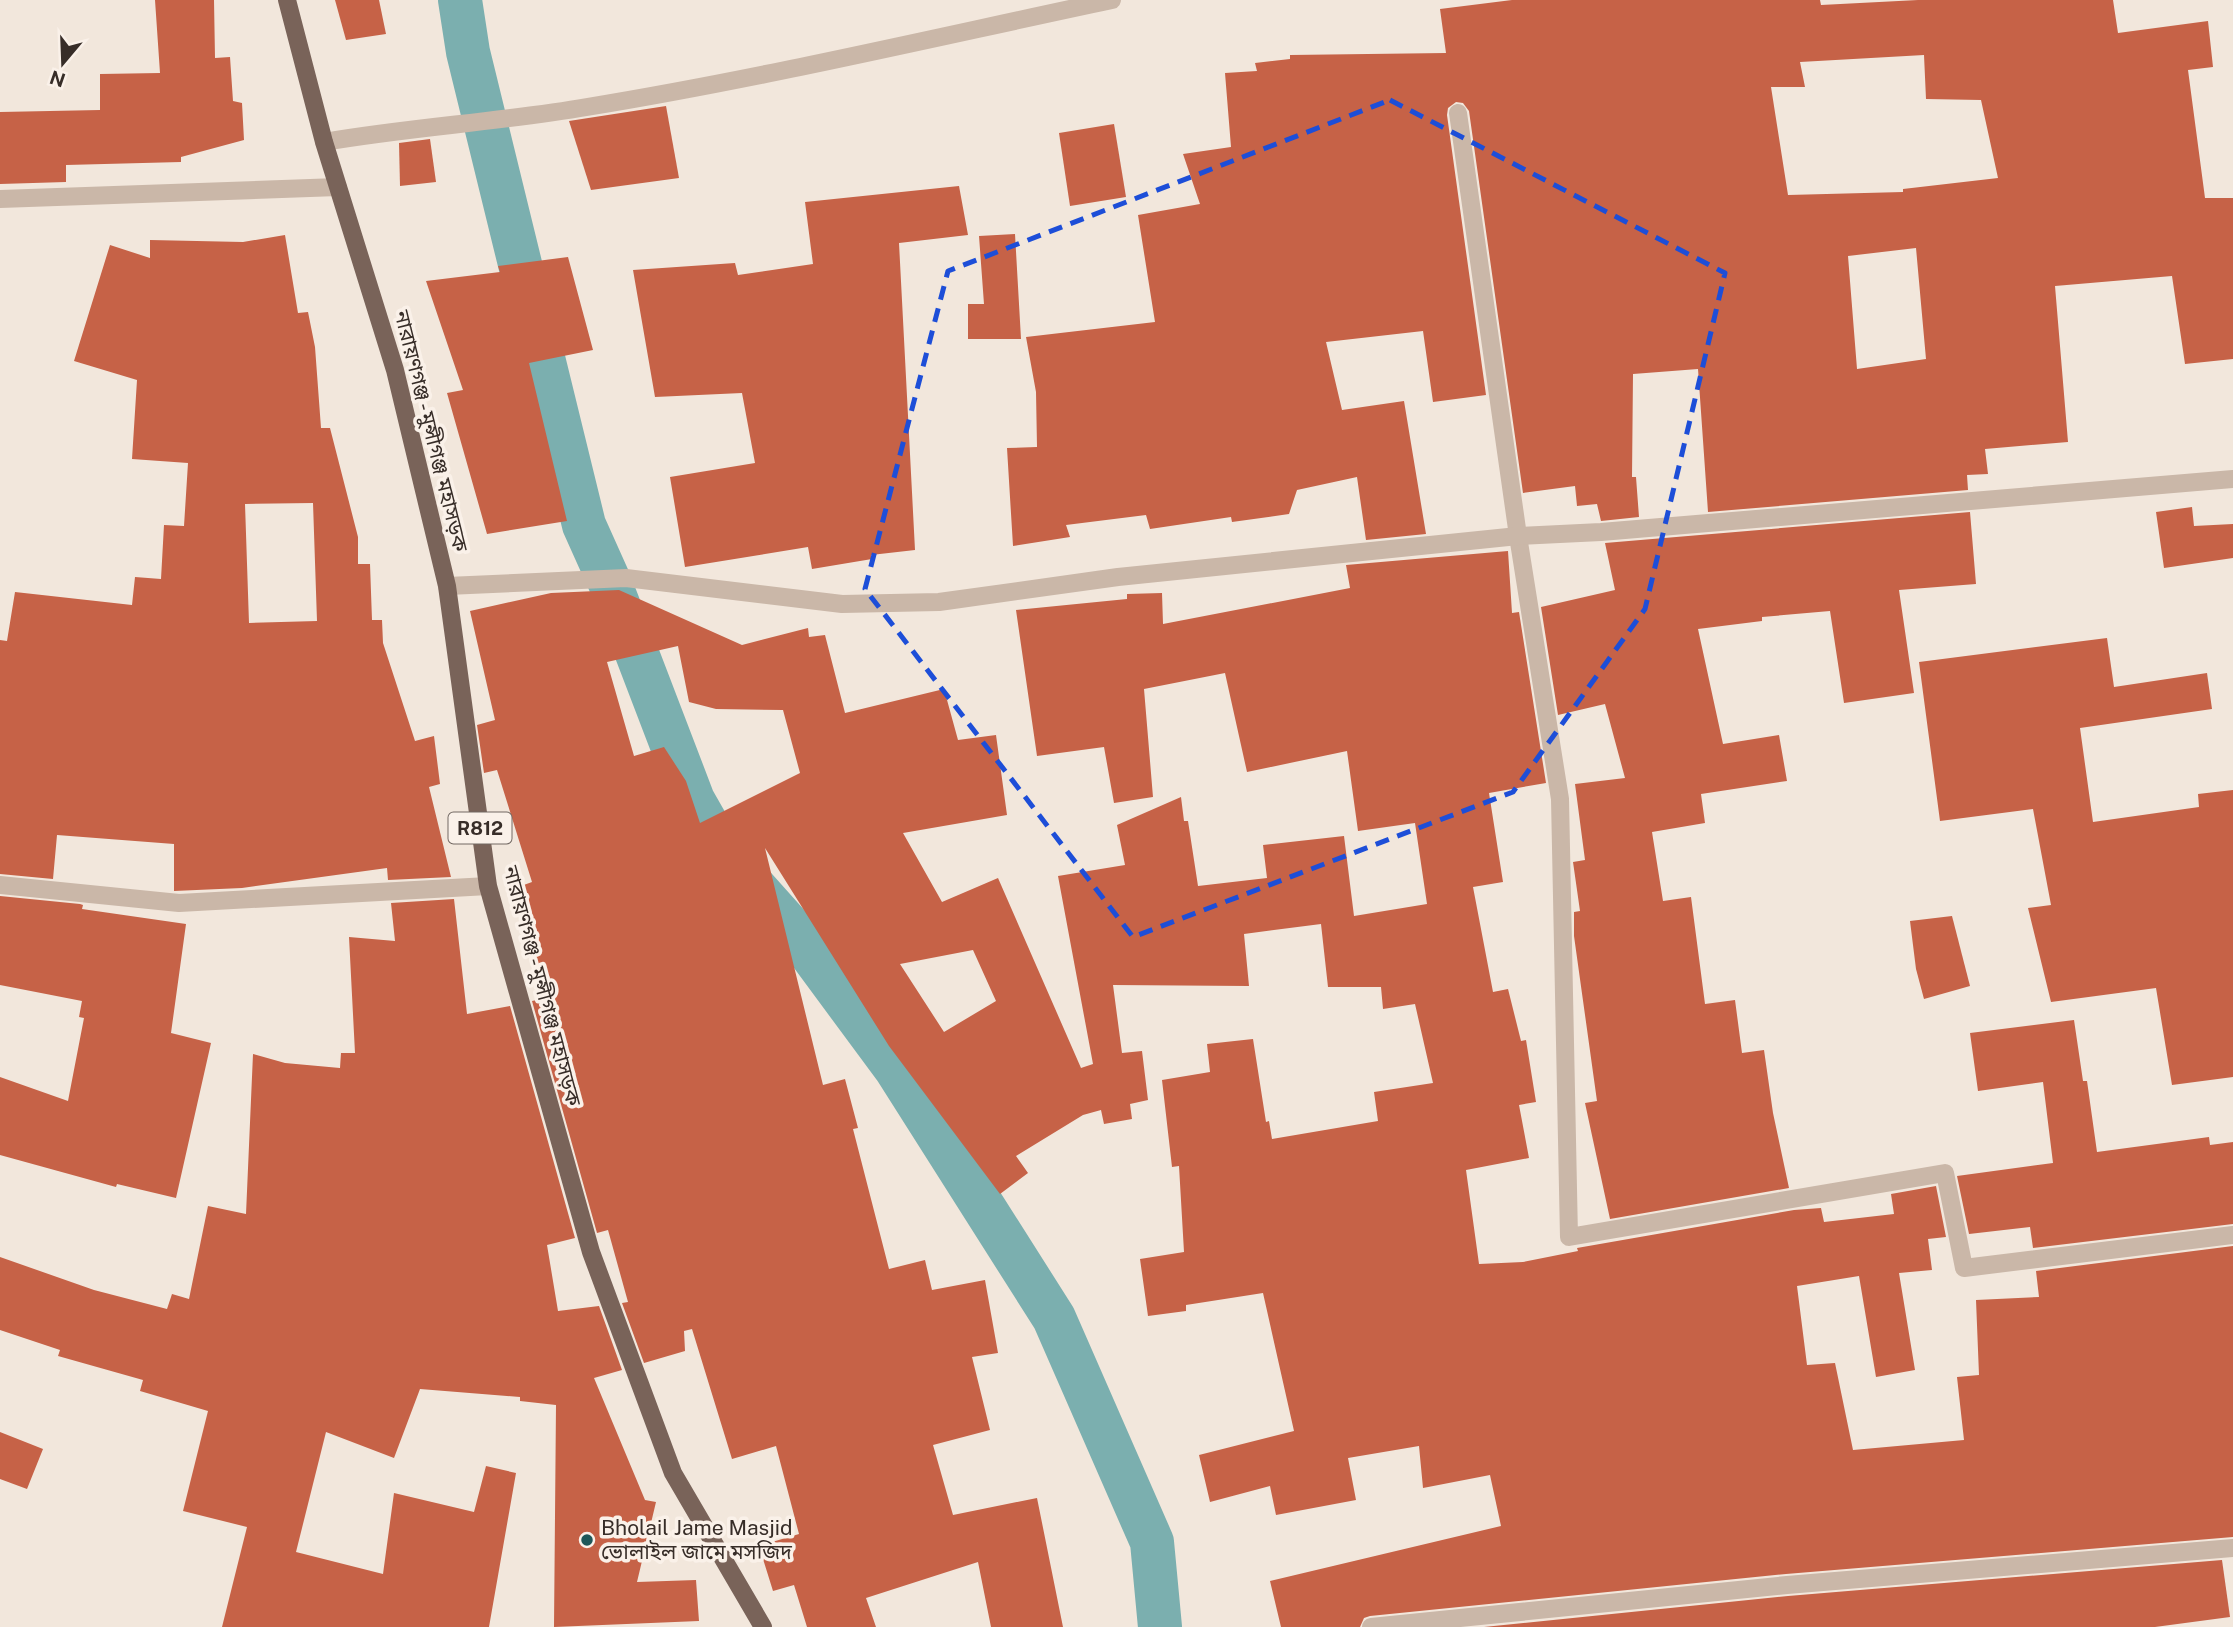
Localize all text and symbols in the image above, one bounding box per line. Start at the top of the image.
north arrow [28,28,98,98]
text: N [47,66,68,92]
street label: নারায়ণগঞ্জ - মুন্সীগঞ্জ মহাসড়ক [389,307,474,555]
road number: R812 [448,813,512,844]
street label: নারায়ণগঞ্জ - মুন্সীগঞ্জ মহাসড়ক [498,862,587,1110]
place label: Bholail Jame Masjid ভোলাইল জামে মসজিদ [601,1515,793,1564]
marker: Bholail Jame Masjid ভোলাইল জামে মসজিদ [579,1532,595,1548]

